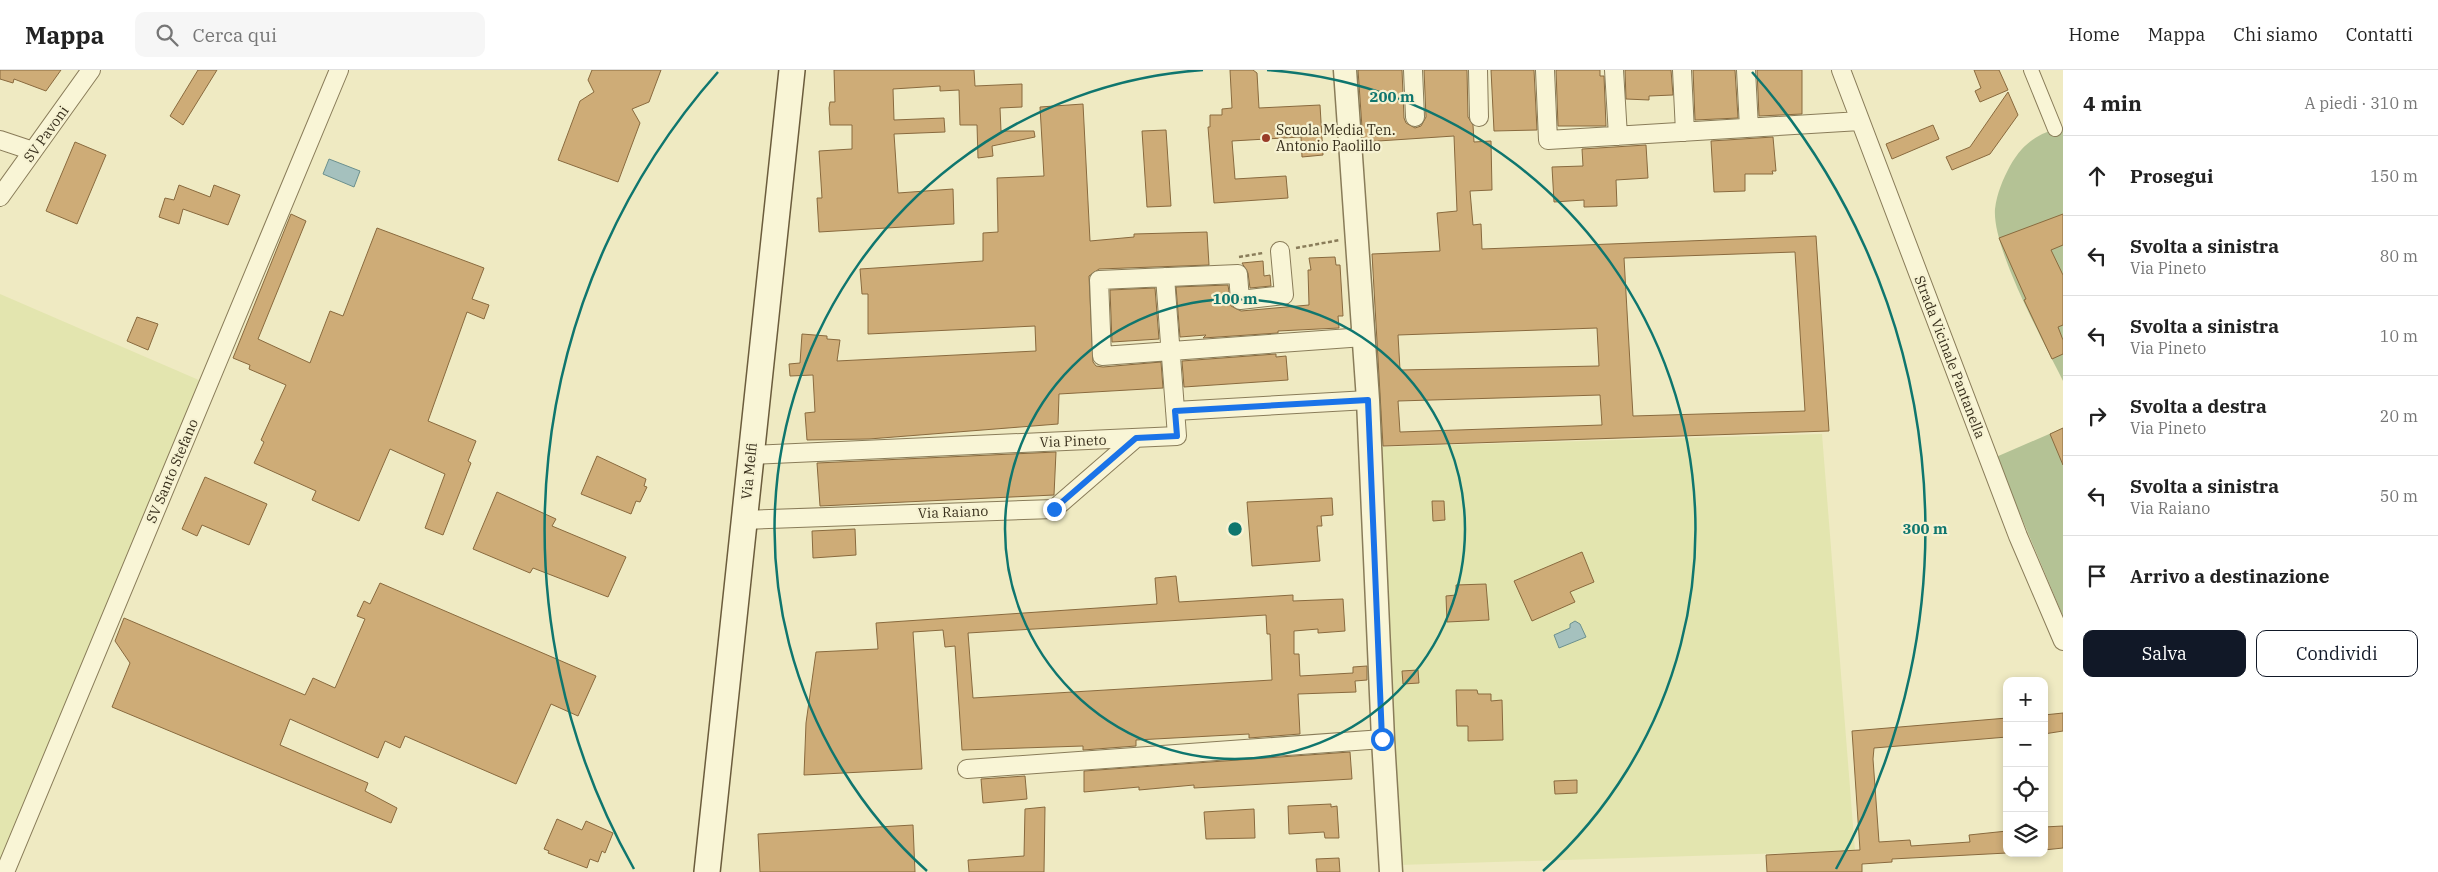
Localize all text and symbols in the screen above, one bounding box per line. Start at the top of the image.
search box [135,12,485,57]
text: Mappa [25,19,105,51]
icon: search [153,21,181,49]
text: Cerca qui [193,23,277,47]
text: Home [2069,23,2120,46]
text: Mappa [2148,23,2205,46]
text: Chi siamo [2233,23,2318,46]
text: Contatti [2346,23,2413,46]
text: 200 m [1369,87,1415,106]
text: 4 min [2083,89,2142,117]
text: A piedi · 310 m [2305,93,2418,113]
street label: SV Pavoni [20,102,72,166]
place label: Scuola Media Ten. Antonio Paolillo [1276,121,1396,155]
marker: Scuola Media Ten. Antonio Paolillo [1260,132,1272,144]
icon: ahead [2083,162,2111,190]
text: Prosegui [2130,164,2213,188]
text: 150 m [2370,166,2418,186]
text: Svolta a sinistra [2130,234,2279,258]
icon: left [2083,242,2111,270]
text: 80 m [2380,246,2418,266]
text: Via Pineto [2130,258,2206,278]
street label: Strada Vicinale Pantanella [1911,273,1990,441]
text: 100 m [1212,289,1258,308]
text: Svolta a sinistra [2130,314,2279,338]
icon: left [2083,322,2111,350]
text: 10 m [2380,326,2418,346]
text: Via Pineto [2130,338,2206,358]
text: Svolta a destra [2130,394,2267,418]
icon: right [2083,402,2111,430]
text: 20 m [2380,406,2418,426]
street label: SV Santo Stefano [142,416,202,526]
text: Via Pineto [2130,418,2206,438]
street label: Via Pineto [1039,431,1107,451]
street label: Via Melfi [737,442,761,500]
text: Svolta a sinistra [2130,474,2279,498]
icon: left [2083,482,2111,510]
text: 50 m [2380,486,2418,506]
route end [1043,498,1066,521]
text: Via Raiano [2130,498,2210,518]
street label: Via Raiano [918,502,989,522]
text: 300 m [1902,519,1948,538]
centre of rings [1226,520,1244,538]
icon: arrive [2083,562,2111,590]
text: Arrivo a destinazione [2130,564,2329,588]
button: Salva [2083,630,2246,677]
button: Condividi [2256,630,2418,677]
map controls [2003,677,2048,857]
button: + [2003,677,2048,722]
button: − [2003,722,2048,767]
route start [1371,728,1394,751]
button: locate [2003,767,2048,812]
button: layers [2003,812,2048,857]

